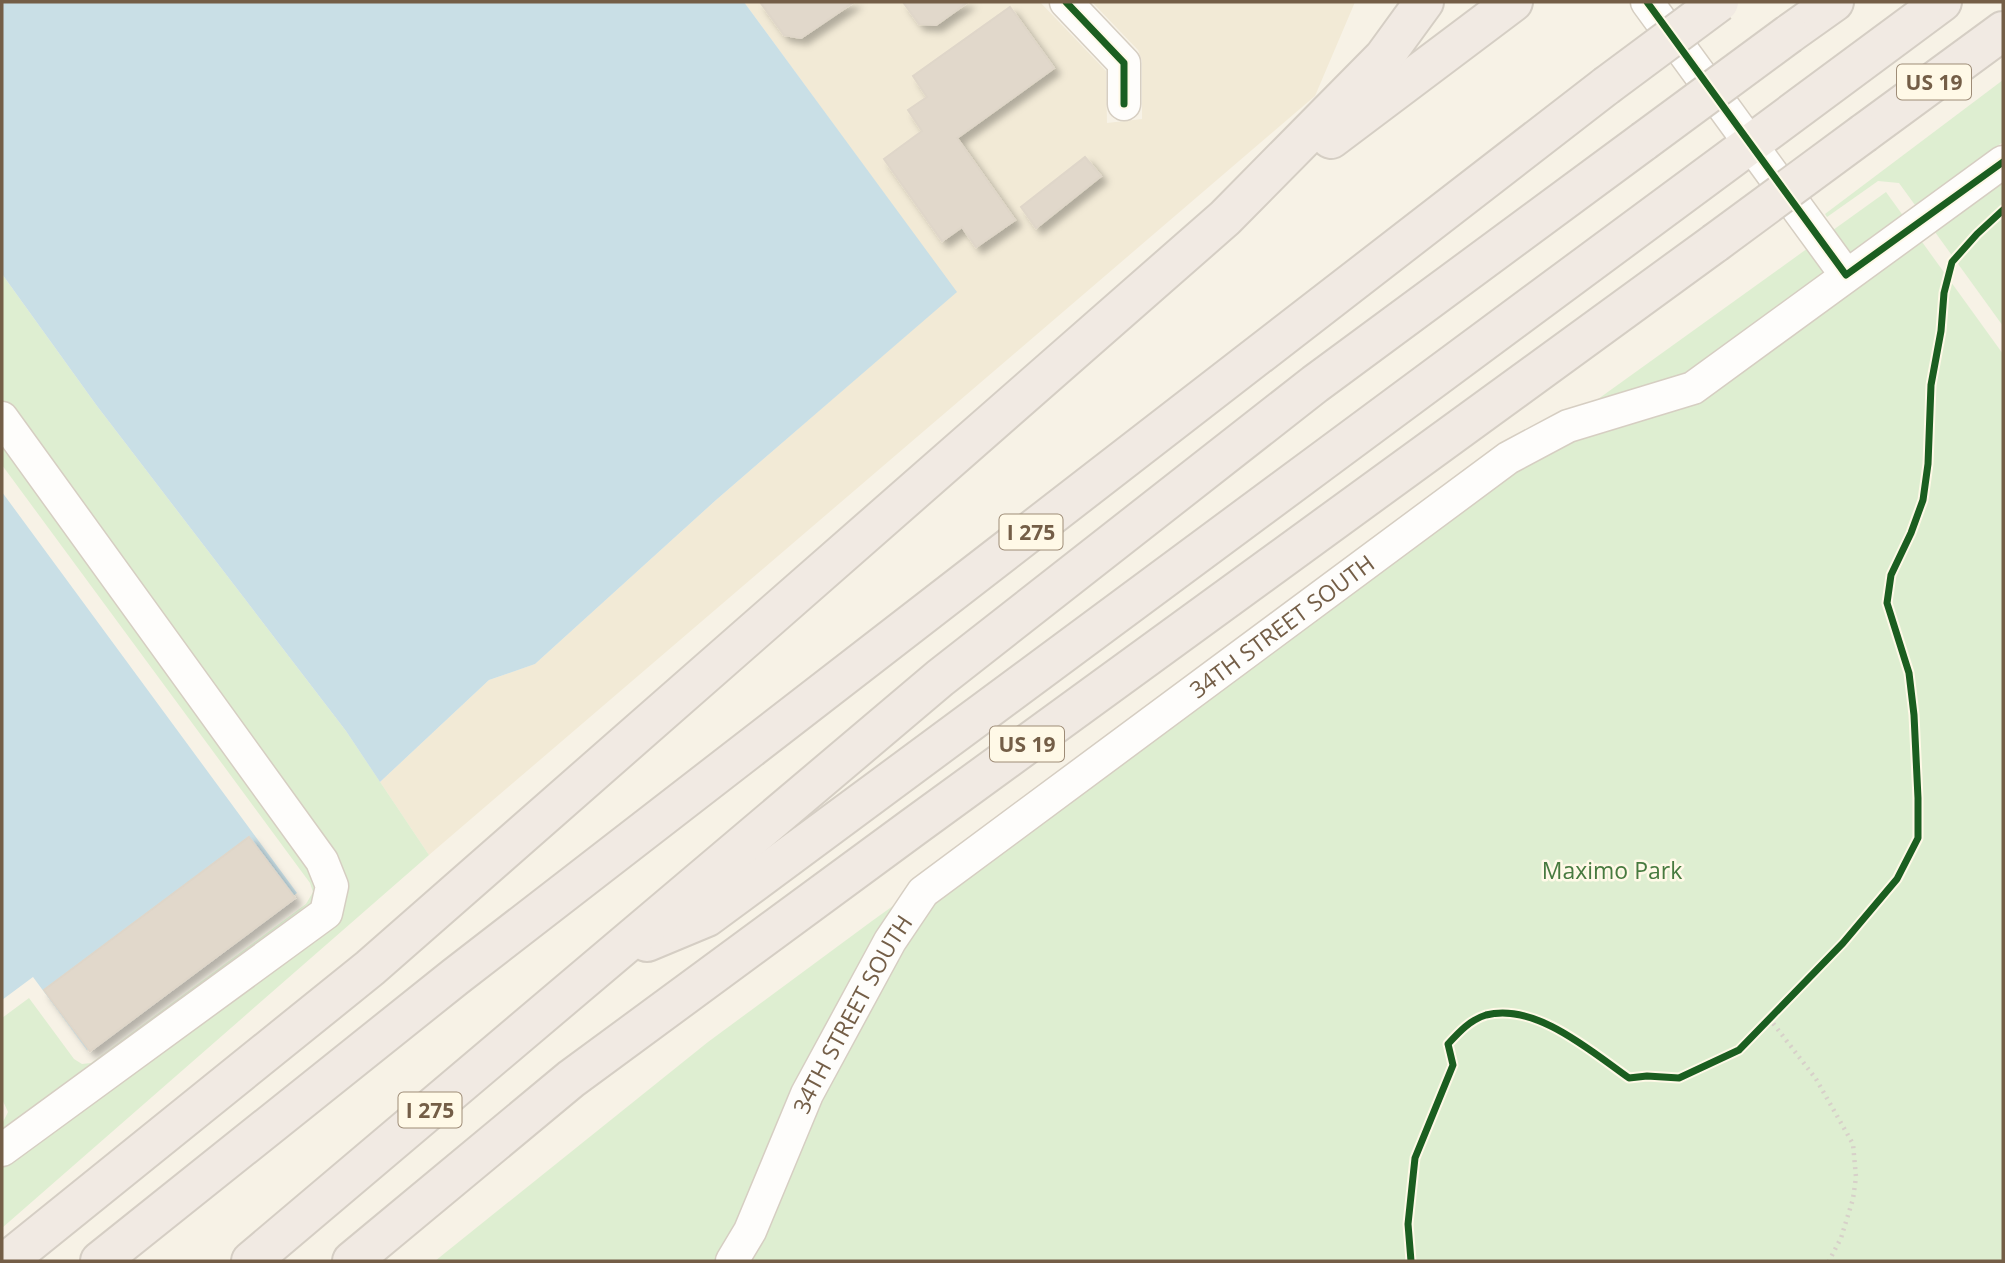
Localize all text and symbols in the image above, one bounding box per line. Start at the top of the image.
road number: US 19 [1897,64,1971,100]
road number: I 275 [1000,514,1062,550]
street label: 34TH STREET SOUTH [1183,547,1381,705]
road number: US 19 [990,726,1064,762]
park label: Maximo Park [1542,854,1682,886]
street label: 34TH STREET SOUTH [785,908,919,1118]
road number: I 275 [398,1092,462,1128]

